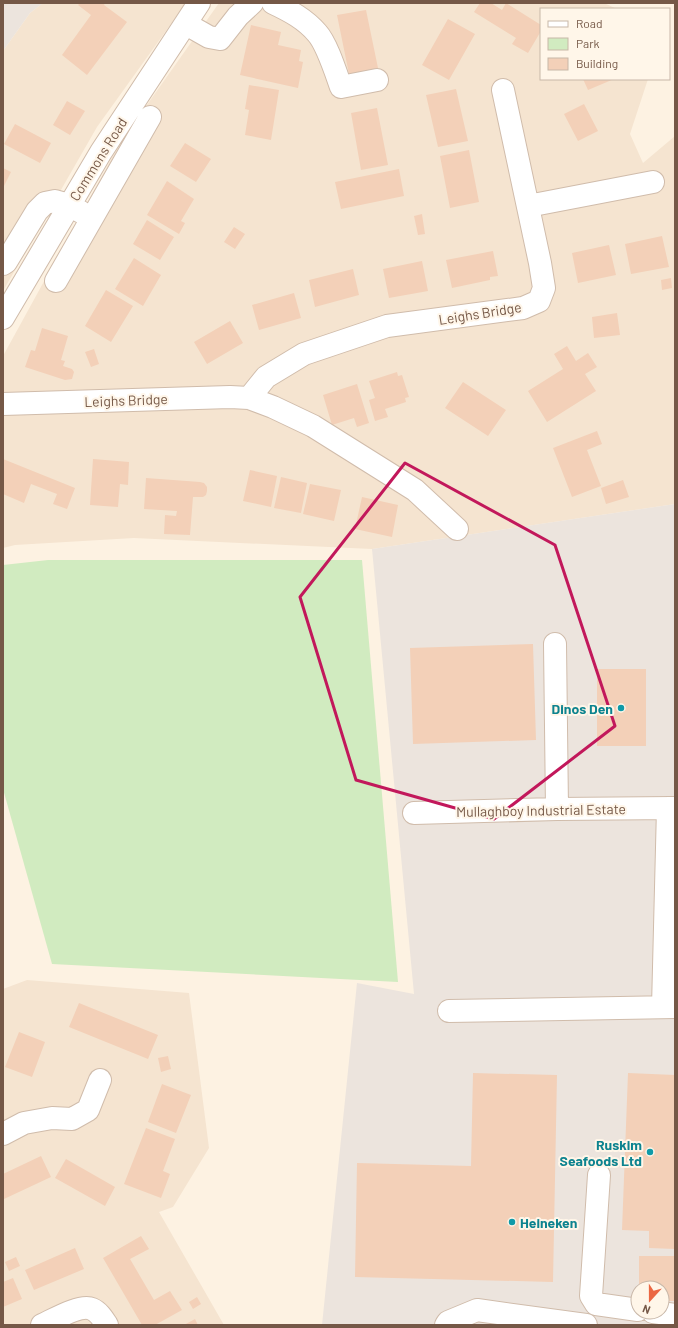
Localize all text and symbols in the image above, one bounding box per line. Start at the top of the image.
legend [540,8,670,80]
text: Road [576,16,603,30]
text: Park [576,36,600,50]
text: Building [576,56,618,70]
street label: Commons Road [66,114,130,204]
street label: Leighs Bridge [437,298,523,328]
street label: Leighs Bridge [84,390,168,410]
place label: Dinos Den [552,700,613,717]
marker: Dinos Den [616,703,626,713]
street label: Mullaghboy Industrial Estate [456,800,626,820]
place label: Ruskim Seafoods Ltd [560,1136,642,1169]
marker: Ruskim Seafoods Ltd [645,1147,655,1157]
place label: Heineken [520,1214,577,1231]
marker: Heineken [507,1217,517,1227]
north arrow [630,1280,670,1320]
text: N [640,1302,652,1317]

